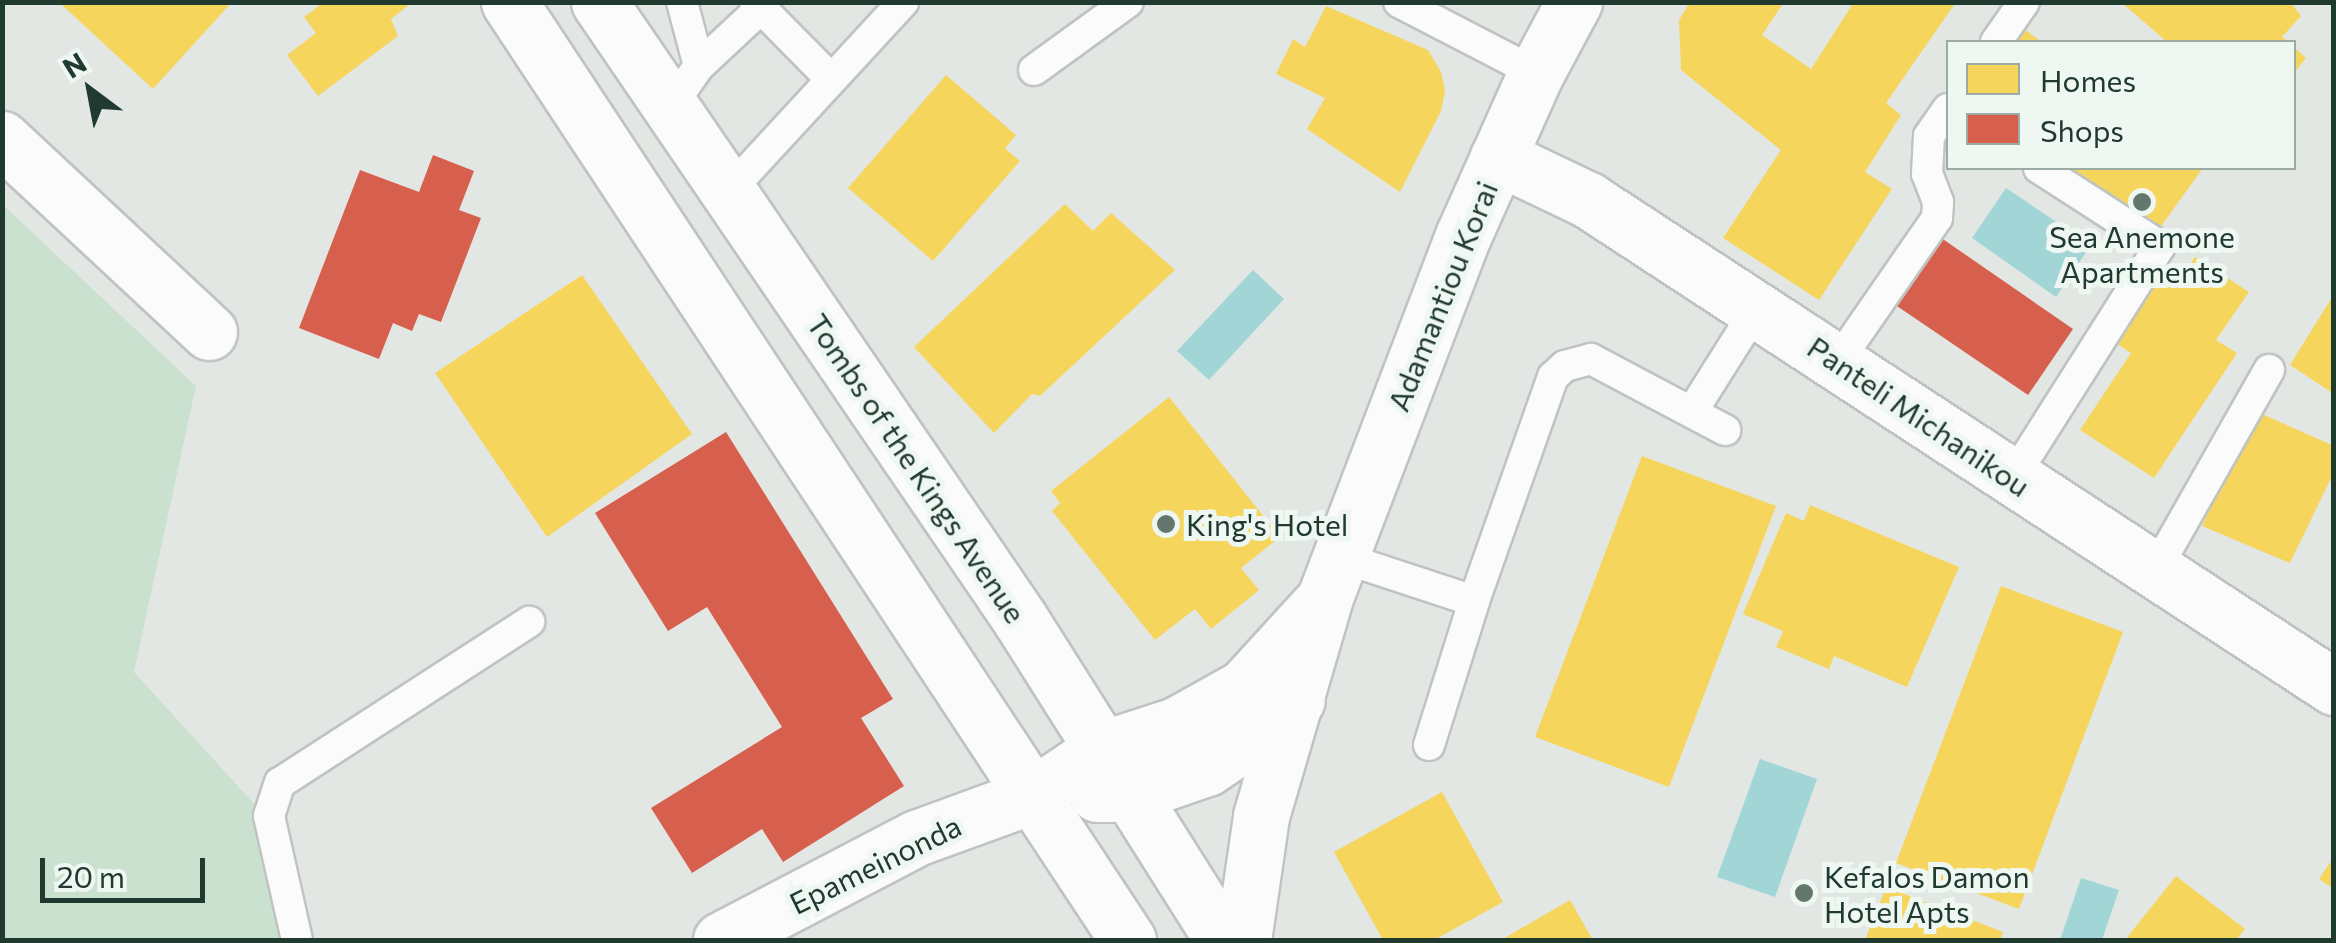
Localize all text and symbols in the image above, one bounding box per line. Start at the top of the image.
north arrow [40,40,140,140]
legend [1946,40,2296,170]
text: N [56,45,92,85]
text: Homes [2040,61,2136,98]
text: Shops [2040,111,2124,148]
street label: Adamantiou Korai [1379,176,1505,416]
marker: Sea Anemone Apartments [2131,191,2153,213]
place label: Sea Anemone Apartments [2049,218,2235,288]
street label: Tombs of the Kings Avenue [800,307,1034,629]
street label: Panteli Michanikou [1801,328,2037,504]
place label: King's Hotel [1186,506,1348,542]
marker: King's Hotel [1155,513,1177,535]
street label: Epameinonda [783,807,967,921]
scale bar [45,838,210,900]
text: 20 m [57,857,125,894]
place label: Kefalos Damon Hotel Apts [1824,858,2030,928]
marker: Kefalos Damon Hotel Apts [1793,882,1815,904]

